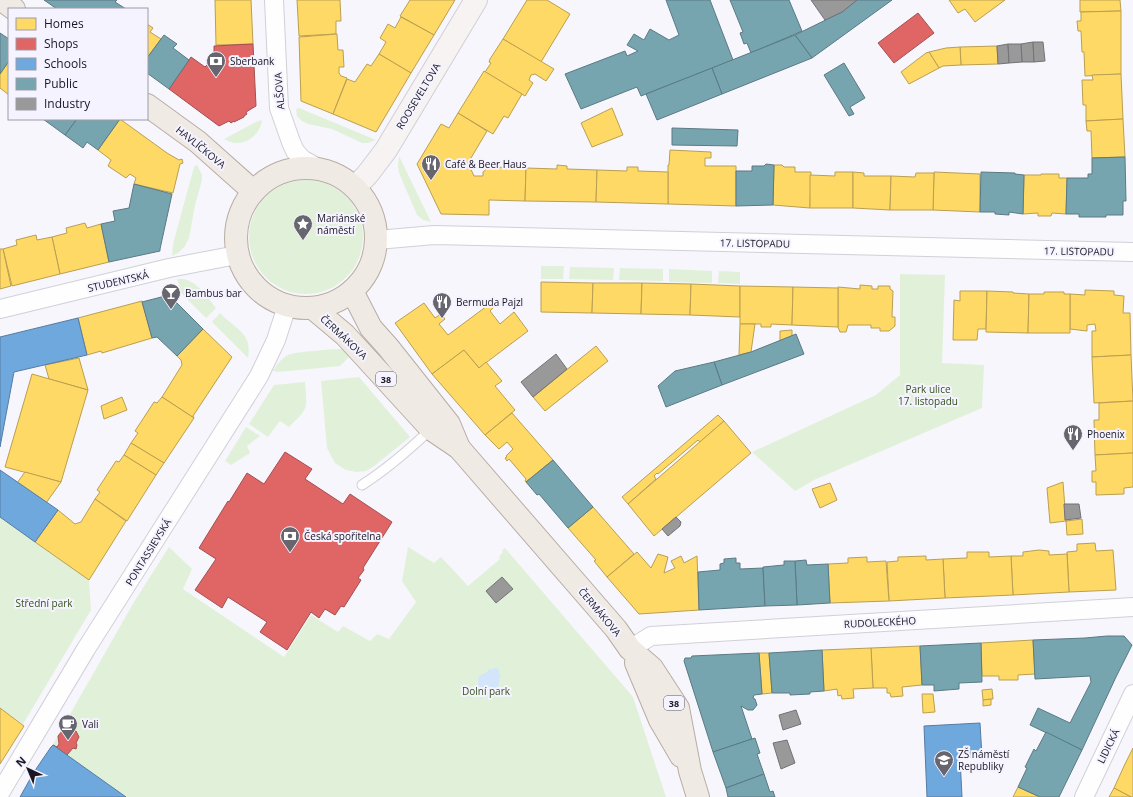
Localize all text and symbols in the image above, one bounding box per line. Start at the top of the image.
legend [8,8,148,120]
text: Homes [44,15,84,32]
text: Shops [44,35,79,52]
bank icon: Sberbank [205,50,227,78]
place label: Sberbank [230,54,275,68]
text: Schools [44,55,87,72]
street label: ROOSEVELTOVA [393,60,444,132]
street label: ALŠOVA [270,71,288,110]
text: Public [44,75,78,92]
text: Industry [44,95,91,112]
street label: HAVLÍČKOVA [173,123,229,172]
restaurant icon: Café & Beer Haus [420,153,442,181]
place label: Café & Beer Haus [445,157,527,171]
place label: Mariánské náměstí [317,211,366,237]
place icon: Mariánské náměstí [292,213,314,241]
street label: 17. LISTOPADU [720,235,790,251]
street label: 17. LISTOPADU [1044,243,1114,259]
street label: STUDENTSKÁ [86,267,150,295]
bar icon: Bambus bar [160,282,182,310]
place label: Bambus bar [185,286,242,300]
restaurant icon: Bermuda Pajzl [431,291,453,319]
place label: Bermuda Pajzl [456,295,523,309]
street label: ČERMÁKOVA [317,312,371,363]
road number: 38 [376,372,396,386]
park label: Park ulice 17. listopadu [898,382,958,408]
restaurant icon: Phoenix [1062,423,1084,451]
place label: Phoenix [1087,427,1125,441]
street label: PONTASSIEVSKÁ [122,515,175,588]
bank icon: Česká spořitelna [279,525,301,553]
place label: Česká spořitelna [304,529,381,543]
street label: ČERMÁKOVA [576,585,625,640]
park label: Střední park [15,596,73,610]
street label: RUDOLECKÉHO [843,613,917,631]
park label: Dolní park [462,684,511,698]
road number: 38 [664,696,684,710]
cafe icon: Vali [57,713,79,741]
place label: Vali [82,717,99,731]
street label: LIDICKÁ [1094,726,1123,766]
place label: ZŠ náměstí Republiky [958,747,1010,773]
north arrow [8,749,48,789]
school or university icon: ZŠ náměstí Republiky [933,749,955,777]
text: N [12,753,29,770]

